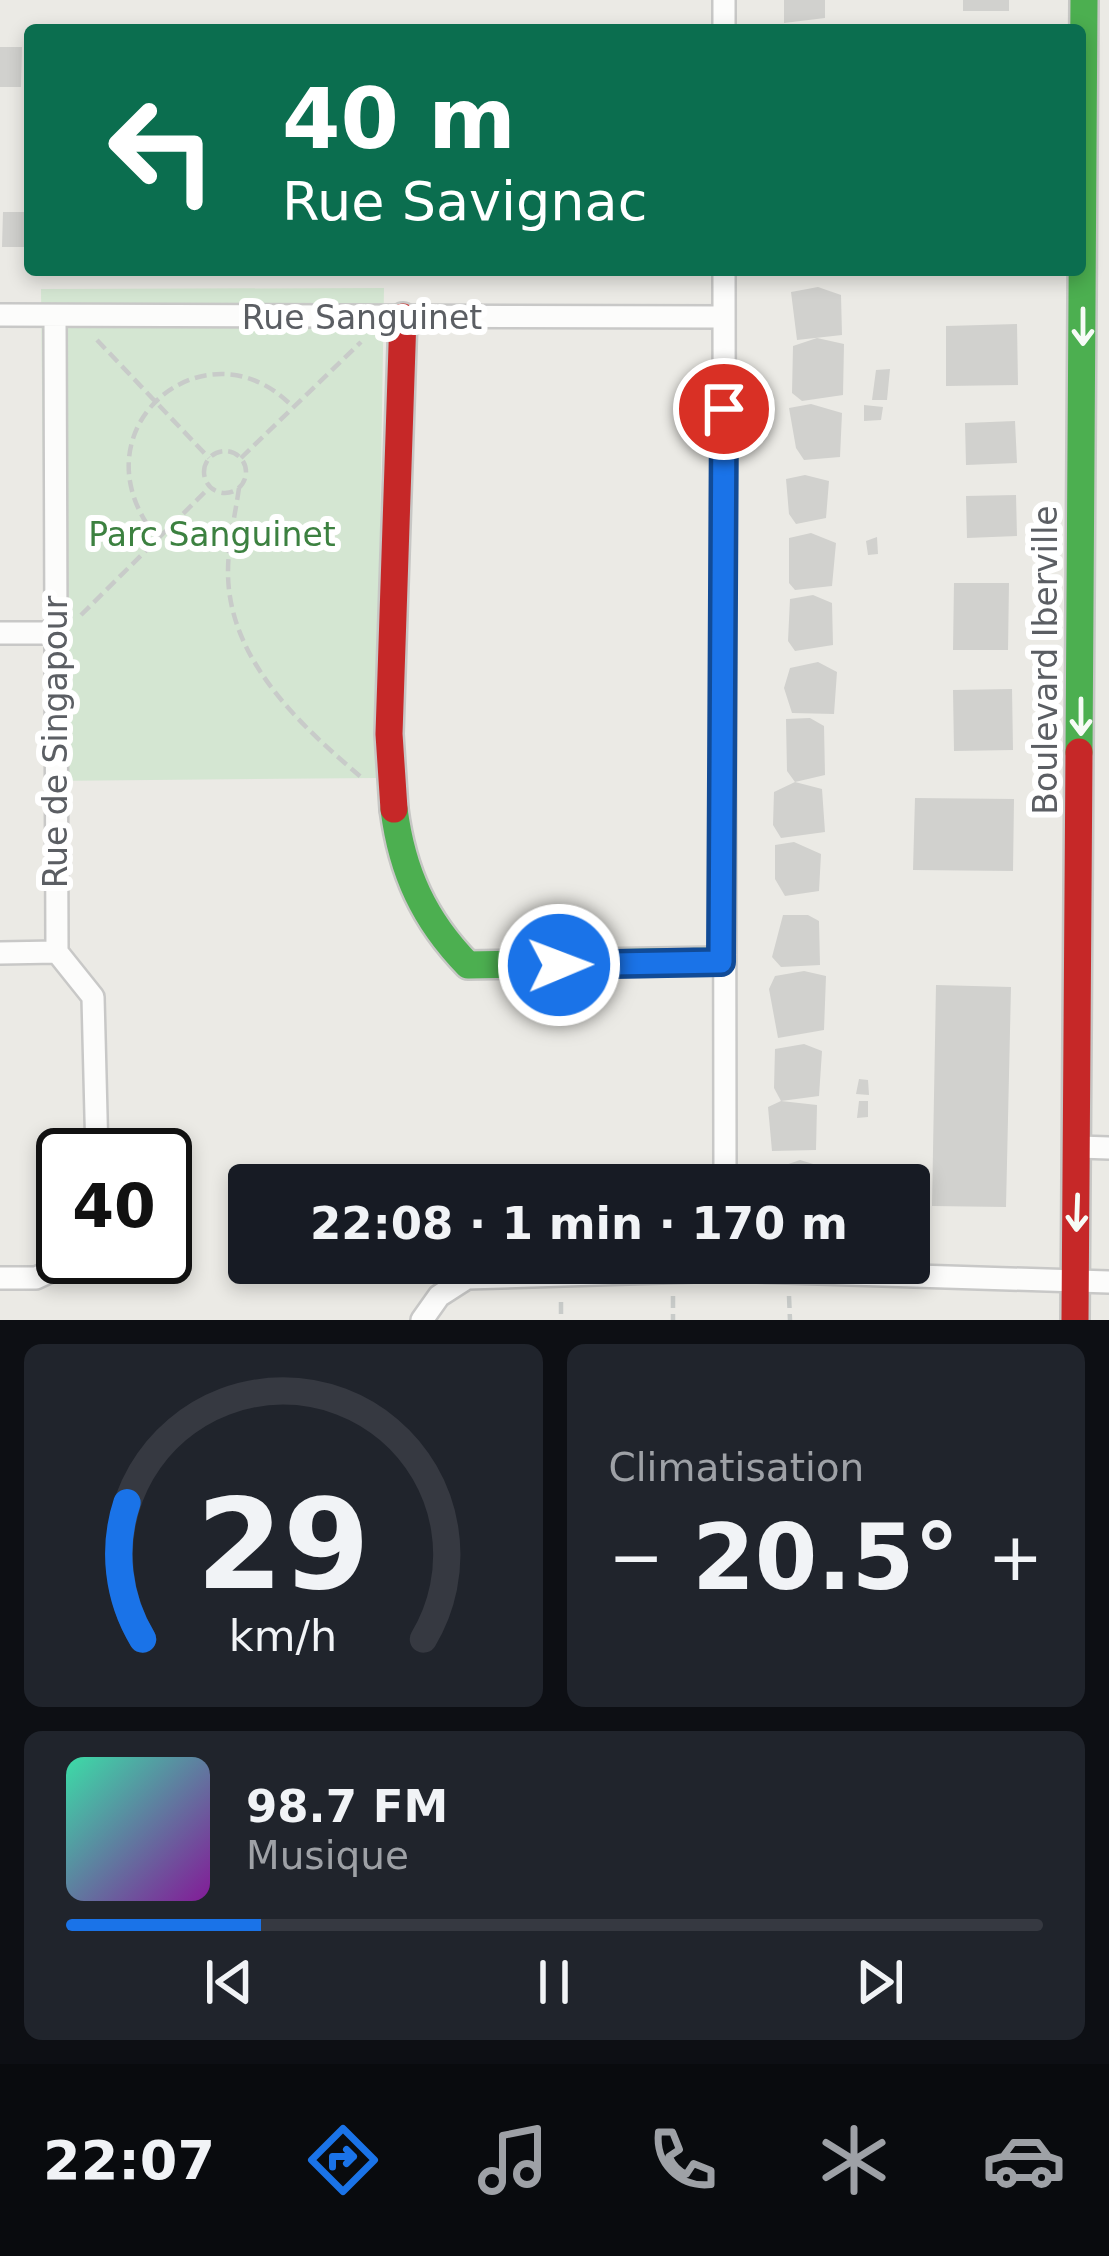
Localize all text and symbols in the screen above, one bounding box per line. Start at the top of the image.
text: 40 m [282,70,516,168]
icon: left [84,72,240,228]
text: Rue Savignac [282,170,647,233]
street label: Rue Sanguinet [242,298,482,337]
one-way arrow [1072,307,1094,346]
pin [673,358,775,460]
icon: arrive [691,376,757,442]
street label: Boulevard Iberville [1026,505,1065,815]
park label: Parc Sanguinet [88,515,336,554]
street label: Rue de Singapour [36,595,75,888]
one-way arrow [1070,697,1092,736]
position arrow [496,902,622,1028]
speed limit sign: 40 [36,1128,192,1284]
one-way arrow [1066,1193,1089,1232]
text: 22:08 · 1 min · 170 m [310,1197,848,1250]
text: Climatisation [609,1445,864,1490]
text: 29 [196,1472,370,1617]
text: 20.5° [692,1505,959,1610]
text: − [609,1519,664,1596]
text: + [988,1519,1043,1596]
text: km/h [229,1610,337,1660]
text: 98.7 FM [246,1780,448,1833]
text: Musique [246,1833,409,1878]
icon: previous [196,1949,262,2015]
icon: pause [521,1949,587,2015]
icon: next [847,1949,913,2015]
icon: directions [301,2118,385,2202]
icon: music [471,2118,555,2202]
icon: phone [641,2118,725,2202]
icon: climate [812,2118,896,2202]
icon: car [982,2118,1066,2202]
text: 22:07 [43,2129,215,2192]

